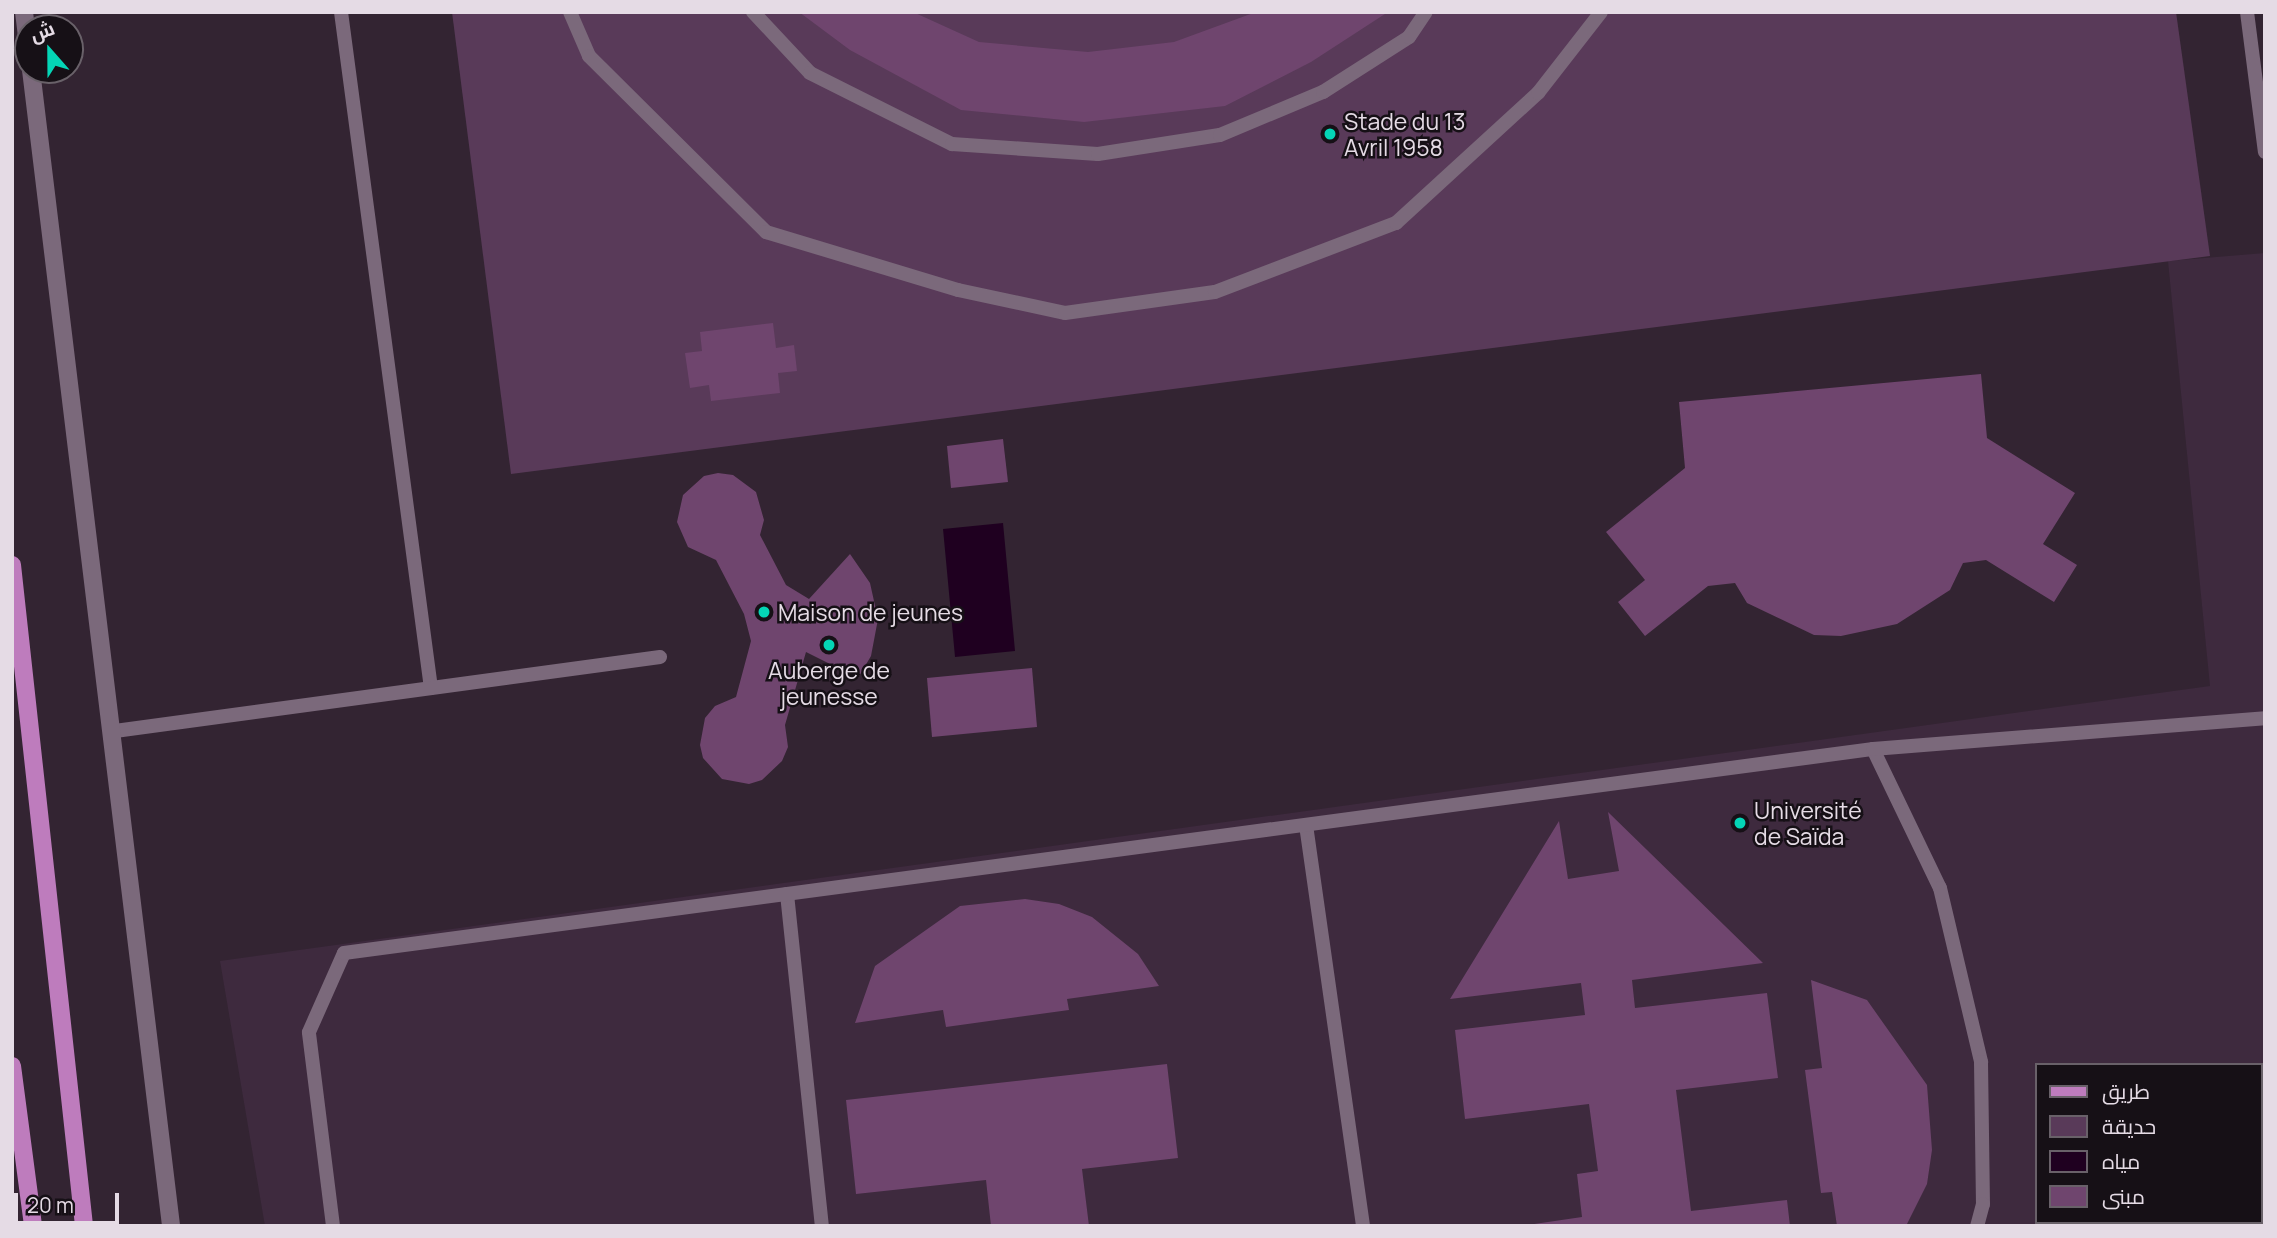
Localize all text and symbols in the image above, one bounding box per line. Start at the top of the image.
north arrow [14,14,84,84]
text: ش [26,15,58,48]
place label: Stade du 13 Avril 1958 [1344,107,1465,161]
marker: Stade du 13 Avril 1958 [1322,126,1338,142]
place label: Maison de jeunes [778,598,963,626]
marker: Maison de jeunes [756,604,772,620]
marker: Auberge de jeunesse [821,637,837,653]
place label: Auberge de jeunesse [768,656,890,710]
place label: Université de Saïda [1754,796,1862,850]
marker: Université de Saïda [1732,815,1748,831]
legend [2036,1063,2263,1224]
text: طريق [2102,1077,2150,1105]
text: حديقة [2102,1112,2156,1140]
text: مياه [2102,1147,2140,1175]
scale bar [18,1178,122,1222]
text: مبنى [2102,1182,2145,1210]
text: 20 m [27,1191,74,1219]

